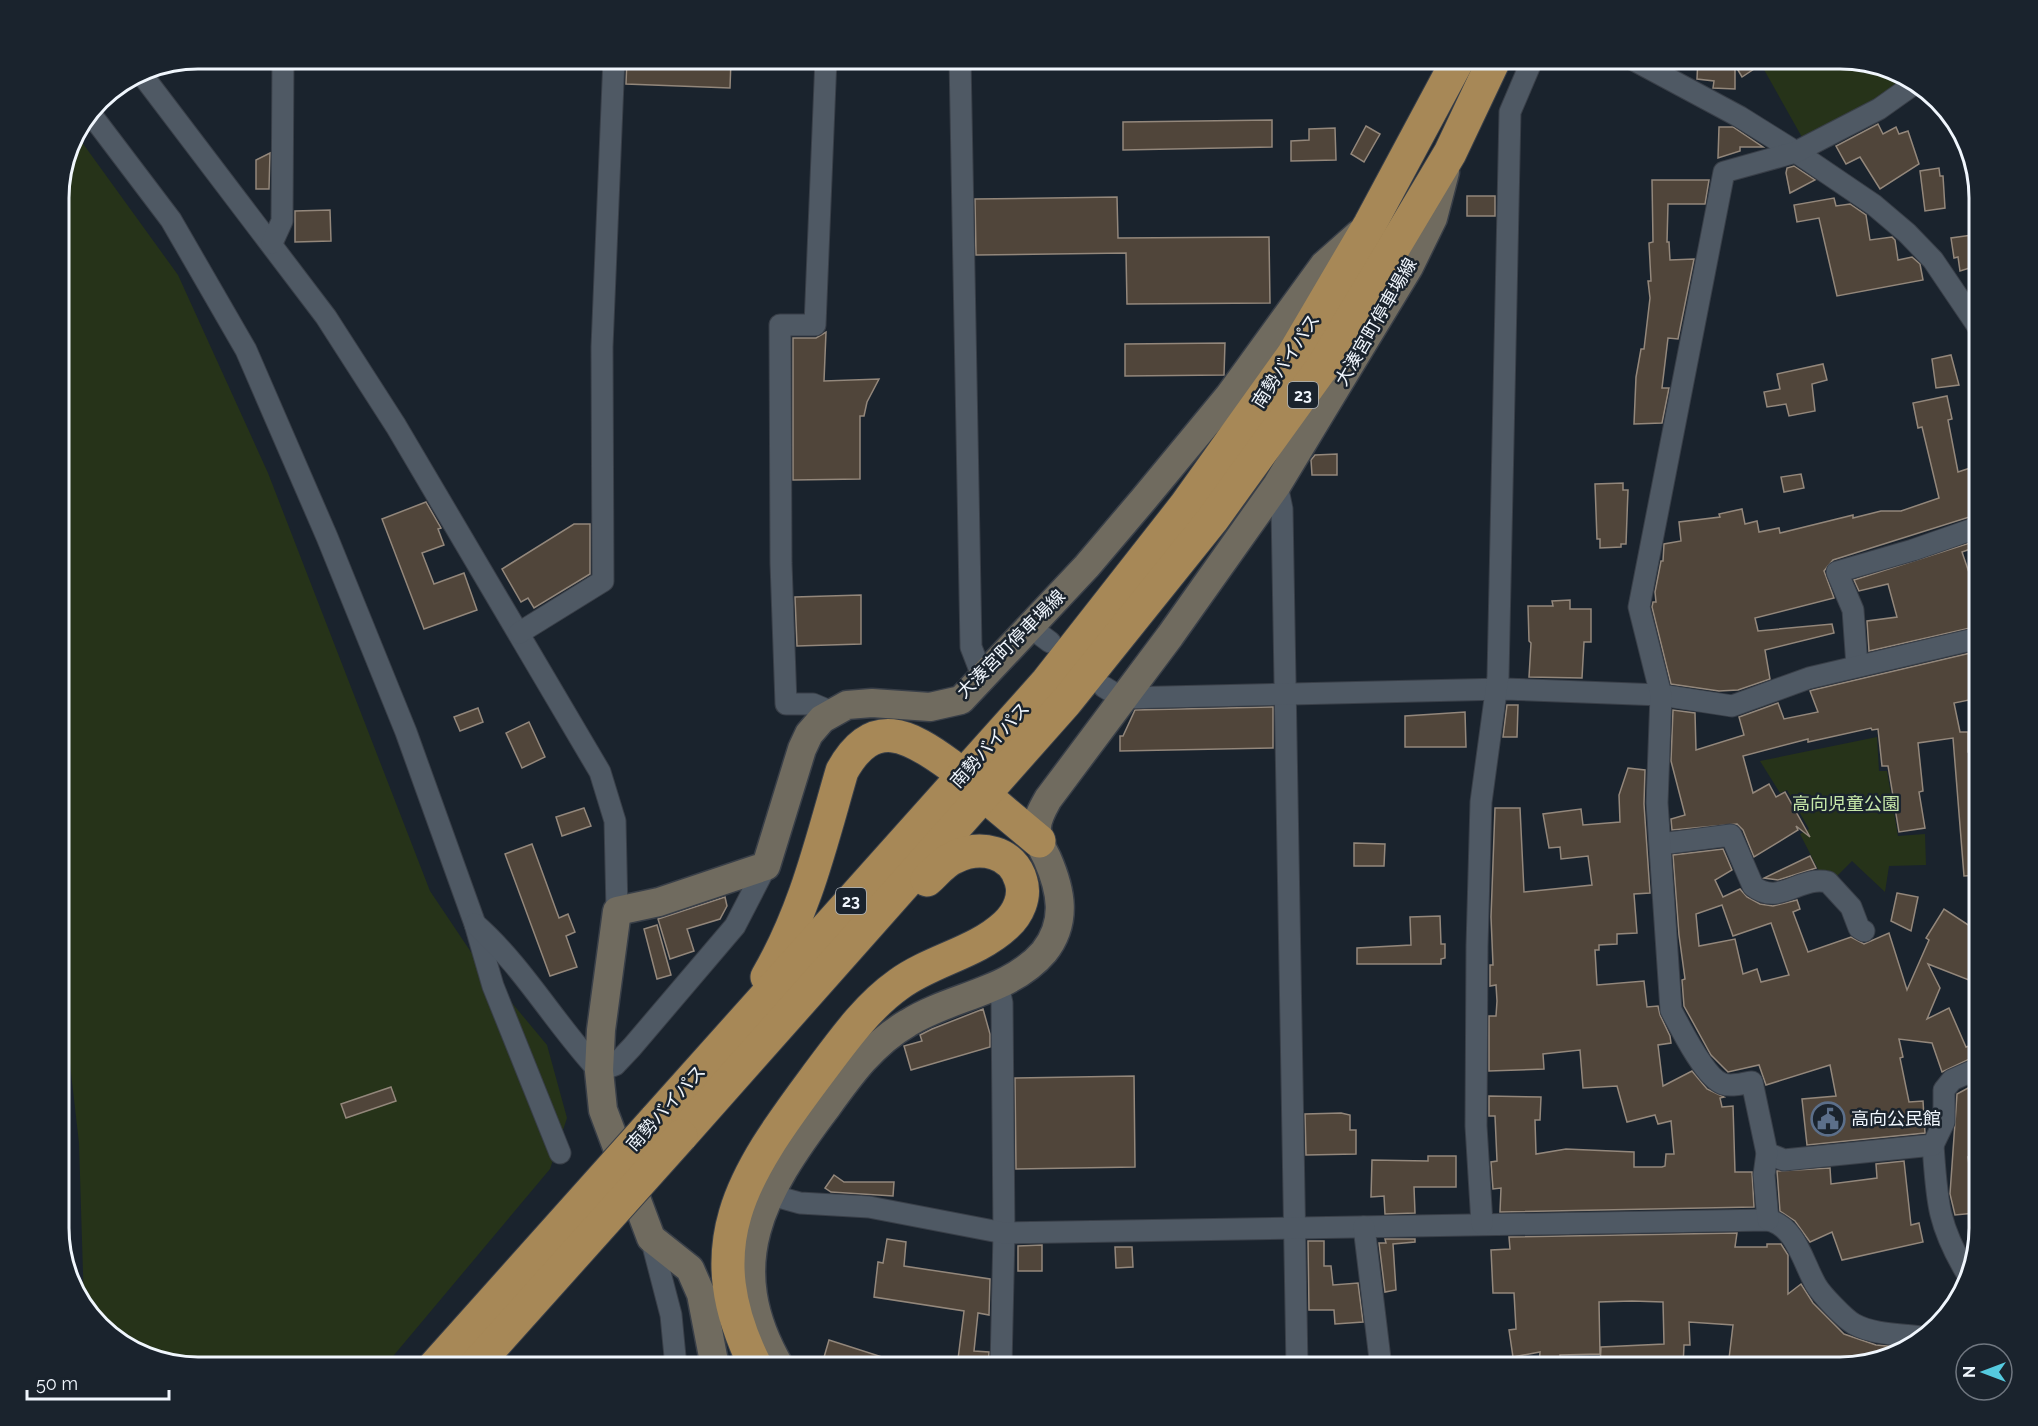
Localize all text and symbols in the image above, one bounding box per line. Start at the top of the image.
street label: 大湊宮町停車場線 [1330,254,1421,389]
street label: 南勢バイパス [1247,310,1324,412]
road number: 23 [1288,382,1318,408]
street label: 大湊宮町停車場線 [952,585,1069,702]
street label: 南勢バイパス [946,698,1033,792]
park label: 高向児童公園 [1792,793,1900,814]
road number: 23 [836,888,866,914]
street label: 南勢バイパス [622,1061,709,1155]
public building icon: 高向公民館 [1810,1101,1846,1137]
place label: 高向公民館 [1851,1108,1941,1129]
north arrow [1954,1342,2014,1402]
scale bar [27,1363,170,1401]
text: N [1960,1366,1979,1378]
text: 50 m [36,1373,78,1394]

